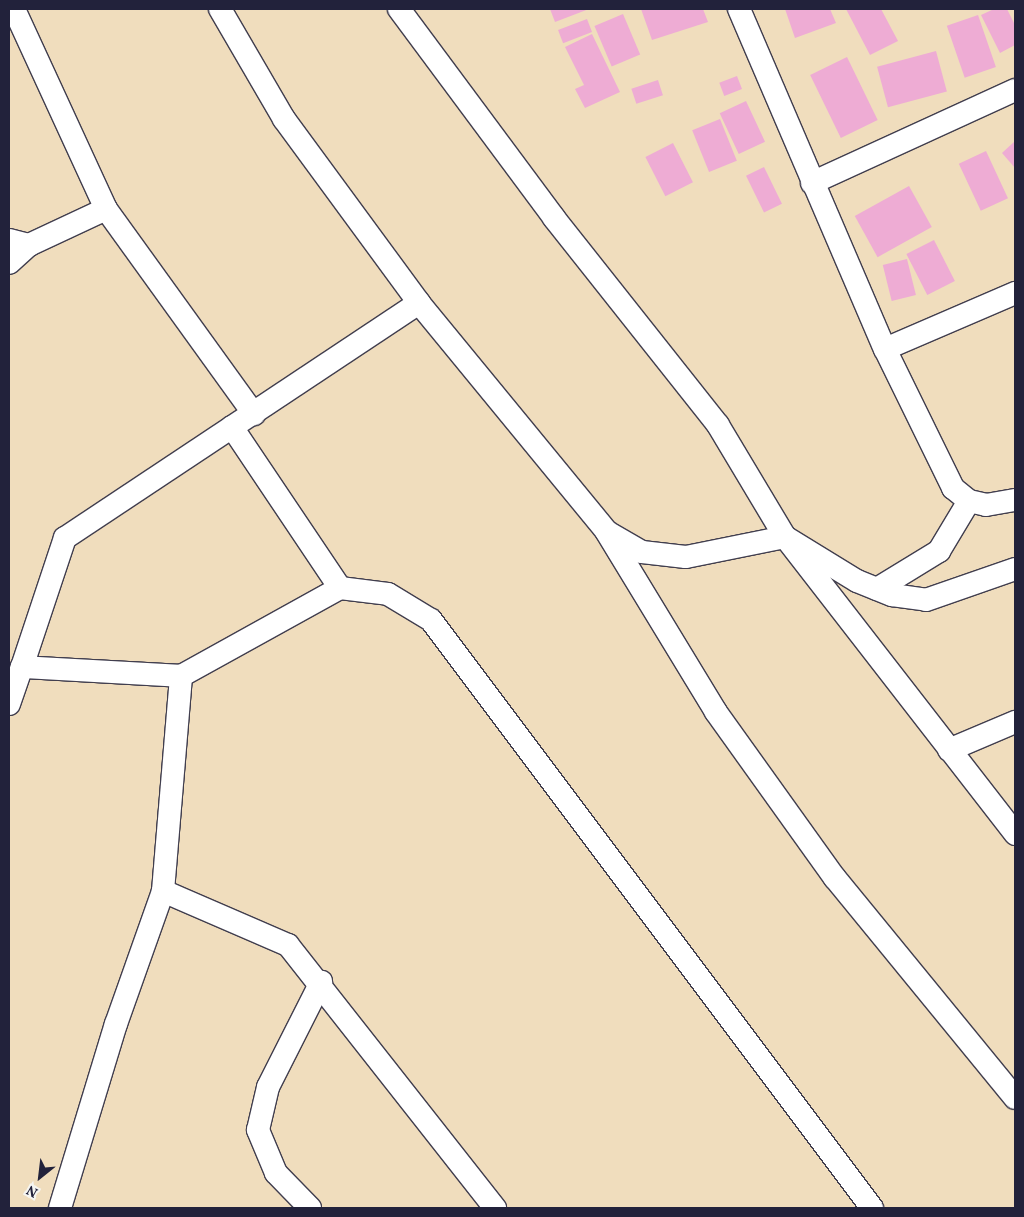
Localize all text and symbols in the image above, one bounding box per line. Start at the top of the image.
north arrow [15,1152,65,1202]
text: N [23,1180,42,1201]

